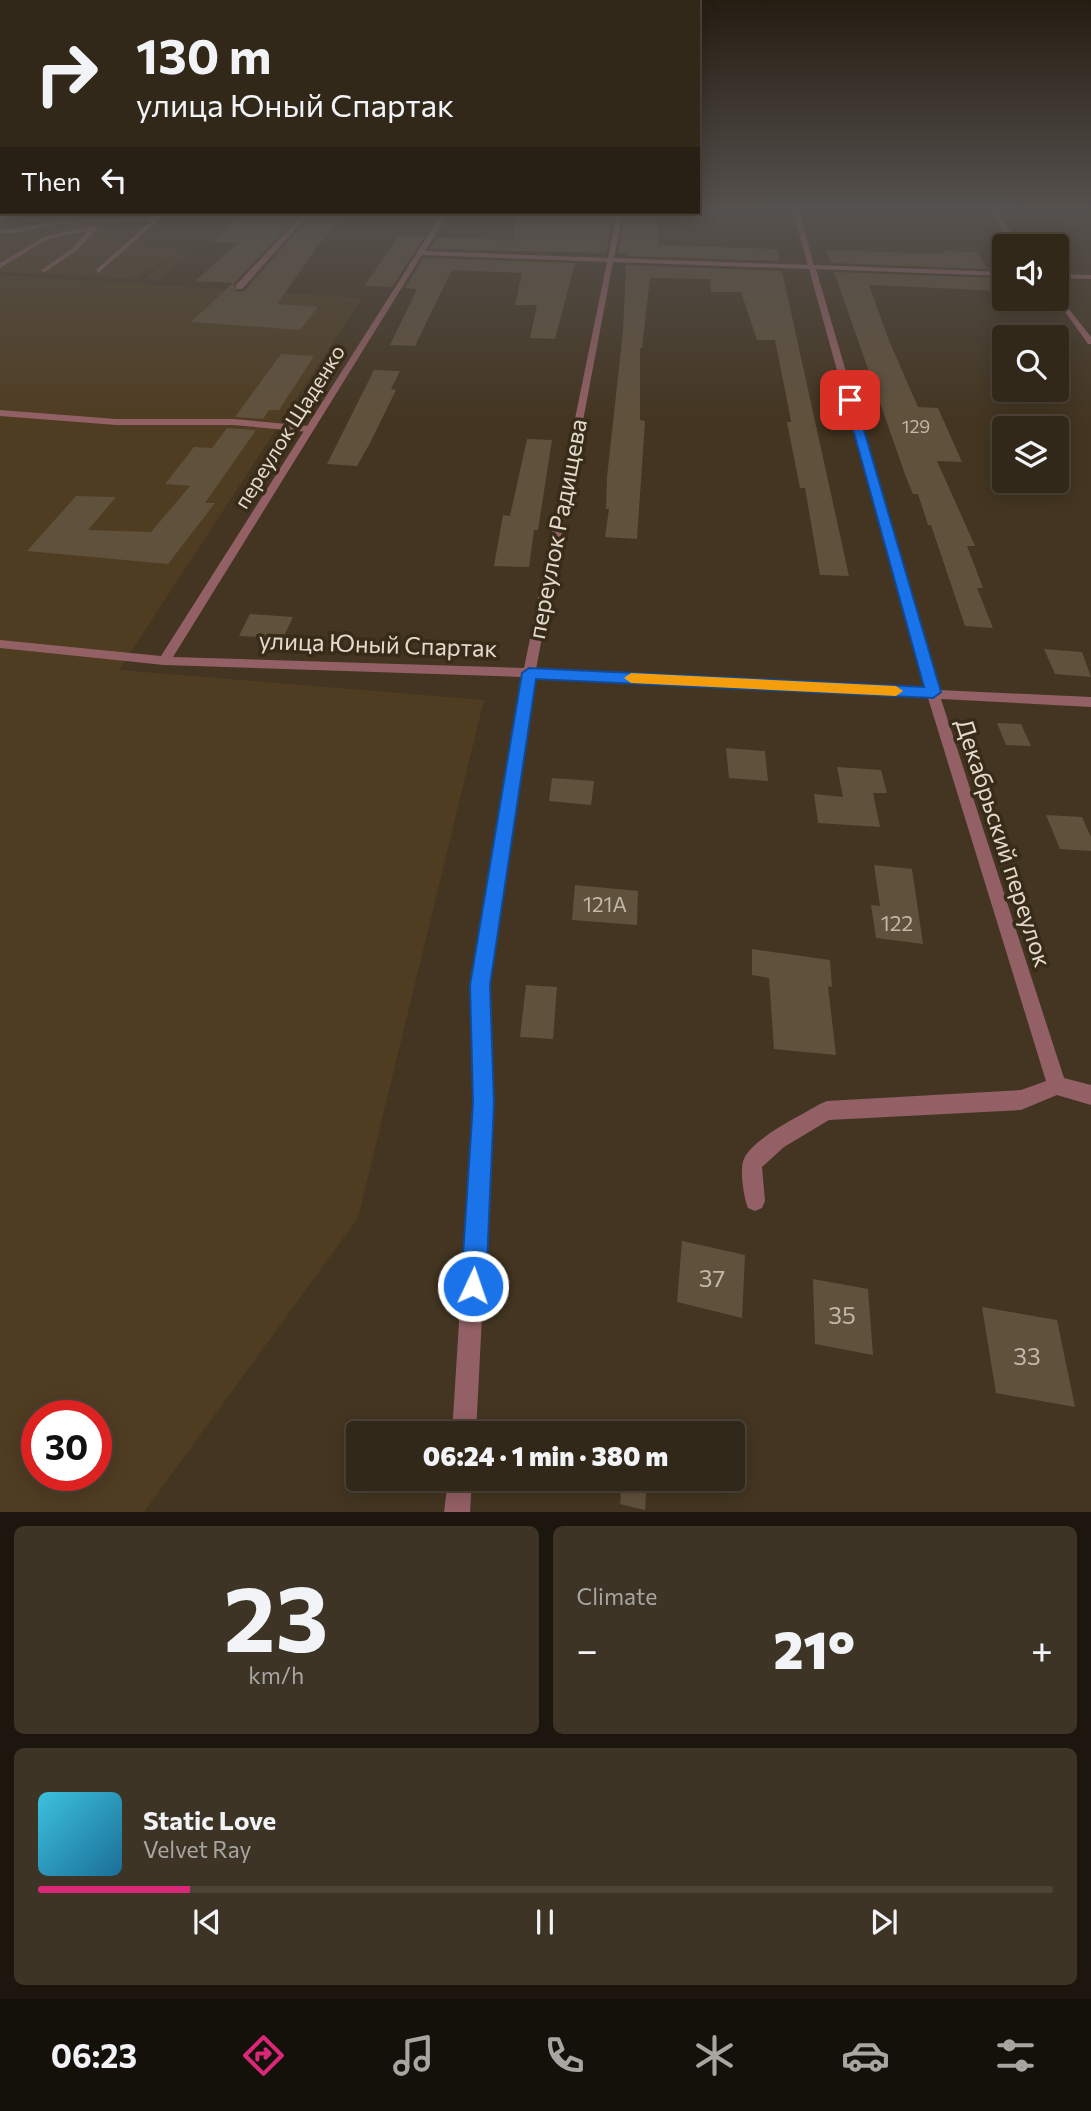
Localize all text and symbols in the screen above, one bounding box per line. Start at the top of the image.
text: 130 m [136,24,271,84]
icon: right [21,28,112,119]
text: улица Юный Спартак [136,84,454,124]
icon: left [95,161,133,199]
text: Then [21,165,81,196]
map controls [992,234,1069,493]
button: sound [992,234,1069,311]
button: search [992,325,1069,402]
street label: переулок Щаденко [228,340,349,513]
pin [820,370,880,430]
icon: arrive [831,381,869,419]
house number: 129 [902,415,930,437]
street label: переулок Радищева [521,416,592,641]
button: layers [992,416,1069,493]
street label: улица Юный Спартак [258,625,498,662]
street label: Декабрьский переулок [950,714,1058,971]
house number: 121А [583,891,627,916]
house number: 122 [881,910,913,935]
position arrow [436,1249,510,1323]
house number: 37 [699,1263,725,1292]
house number: 35 [828,1300,856,1329]
house number: 33 [1013,1341,1041,1370]
speed limit sign: 30 [21,1400,112,1491]
text: 06:24 · 1 min · 380 m [423,1440,668,1471]
text: 23 [224,1559,329,1671]
text: Climate [577,1582,658,1610]
text: 21° [774,1616,855,1680]
text: − [577,1625,598,1672]
text: + [1031,1625,1053,1672]
text: km/h [248,1661,304,1689]
text: Static Love [143,1804,276,1835]
text: Velvet Ray [143,1835,251,1863]
icon: previous [188,1903,226,1941]
icon: pause [526,1903,564,1941]
icon: next [865,1903,903,1941]
icon: directions [239,2031,288,2080]
icon: music [389,2031,438,2080]
icon: phone [540,2031,589,2080]
icon: climate [690,2031,739,2080]
icon: car [841,2031,890,2080]
icon: filters [991,2031,1040,2080]
text: 06:23 [51,2035,137,2075]

